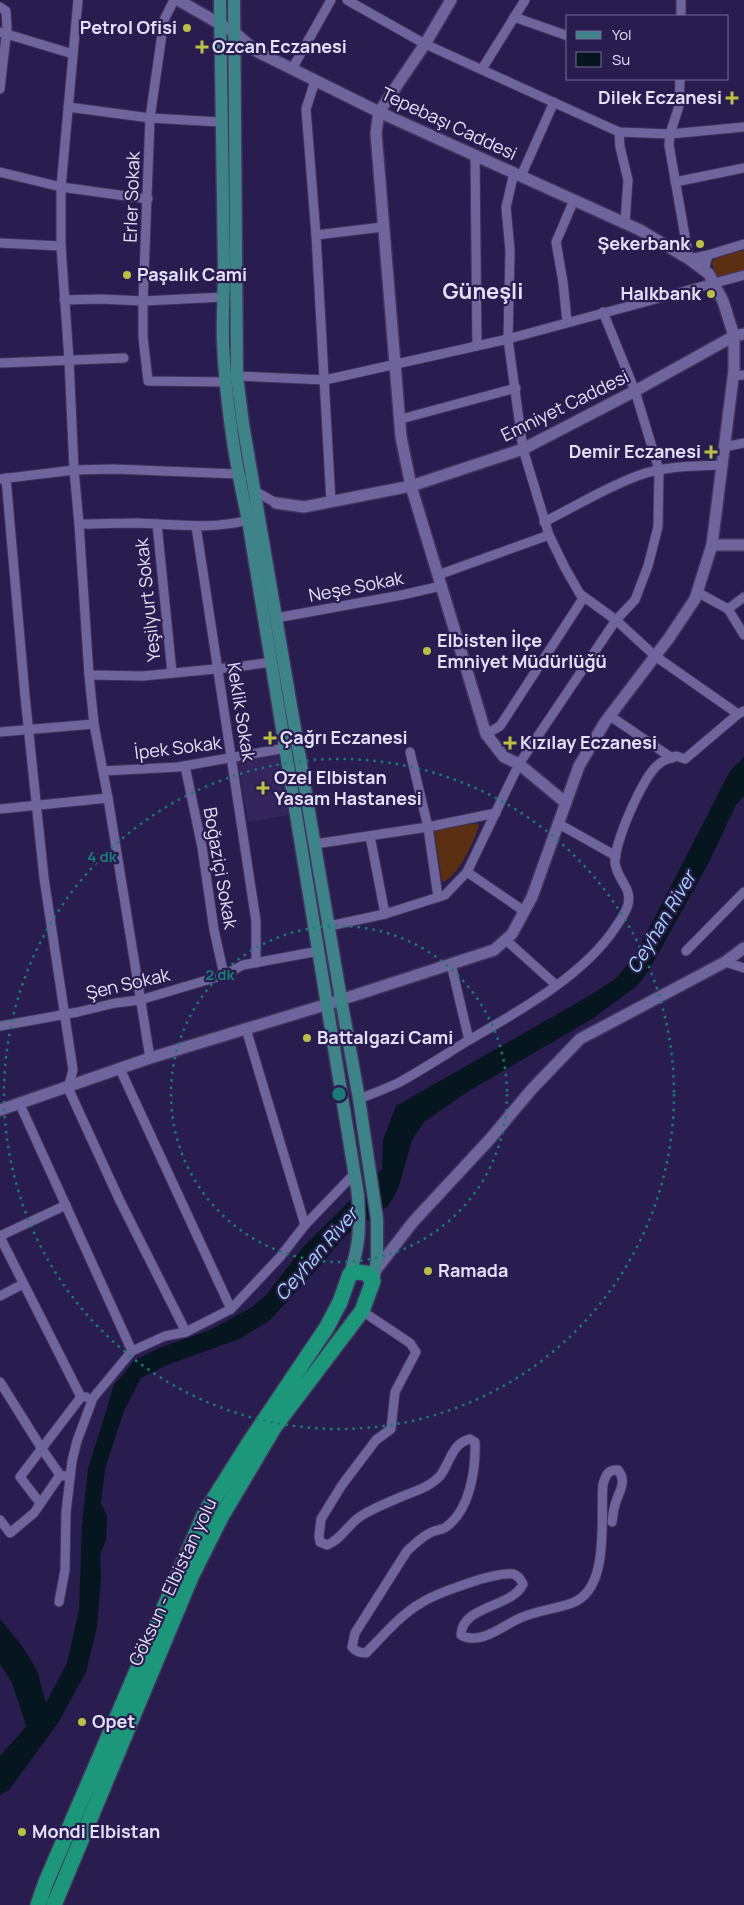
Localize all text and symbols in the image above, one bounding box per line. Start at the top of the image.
place label: Petrol Ofisi [80,15,177,39]
legend [566,15,729,80]
marker: Petrol Ofisi [181,22,193,34]
text: Yol [612,24,632,45]
place label: Ozcan Eczanesi [212,34,347,58]
marker: Ozcan Eczanesi [196,41,208,53]
text: Su [612,49,630,70]
street label: Tepebaşı Caddesi [378,81,521,165]
place label: Dilek Eczanesi [598,85,722,109]
marker: Dilek Eczanesi [726,92,738,104]
street label: Erler Sokak [117,150,145,243]
place label: Şekerbank [597,231,691,255]
marker: Şekerbank [694,238,706,250]
place label: Paşalık Cami [137,262,247,286]
marker: Paşalık Cami [121,269,133,281]
district label: Güneşli [443,276,523,306]
place label: Halkbank [621,281,702,305]
marker: Halkbank [705,288,717,300]
street label: Emniyet Caddesi [497,364,632,446]
place label: Demir Eczanesi [569,439,701,463]
marker: Demir Eczanesi [705,446,717,458]
street label: Yeşilyurt Sokak [128,536,165,663]
street label: Neşe Sokak [306,565,406,607]
place label: Elbisten İlçe Emniyet Müdürlüğü [437,628,607,673]
marker: Elbisten İlçe Emniyet Müdürlüğü [421,645,433,657]
street label: Keklik Sokak [222,661,262,764]
place label: Çağrı Eczanesi [280,725,408,749]
street label: İpek Sokak [133,730,224,764]
place label: Kızılay Eczanesi [520,730,657,754]
marker: Çağrı Eczanesi [264,732,276,744]
marker: Kızılay Eczanesi [504,737,516,749]
place label: Ozel Elbistan Yasam Hastanesi [274,765,422,810]
marker: Ozel Elbistan Yasam Hastanesi [256,781,270,795]
street label: Boğaziçi Sokak [198,805,244,932]
text: 4 dk [87,846,118,867]
water label: Ceyhan River [620,864,703,978]
street label: Şen Sokak [84,962,173,1004]
text: 2 dk [205,964,236,985]
place label: Battalgazi Cami [317,1025,453,1049]
marker: Battalgazi Cami [301,1032,313,1044]
centre of rings [330,1085,348,1103]
water label: Ceyhan River [268,1200,365,1306]
place label: Ramada [438,1258,508,1282]
marker: Ramada [422,1265,434,1277]
street label: Göksun - Elbistan yolu [123,1494,222,1669]
place label: Opet [92,1709,135,1733]
marker: Opet [76,1716,88,1728]
place label: Mondi Elbistan [32,1819,160,1843]
marker: Mondi Elbistan [16,1826,28,1838]

